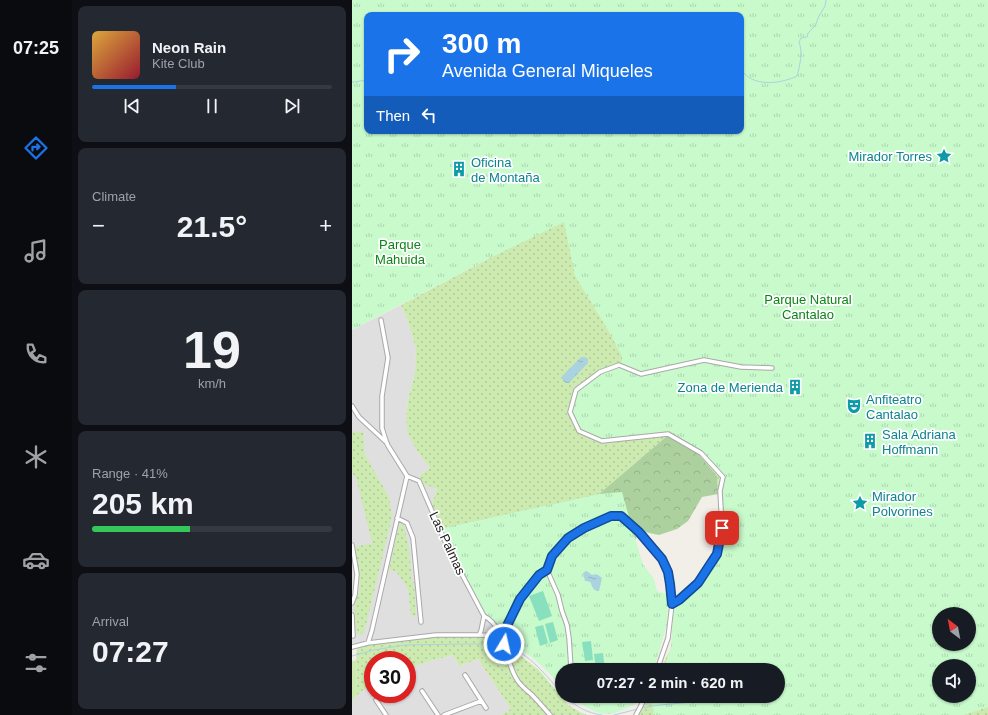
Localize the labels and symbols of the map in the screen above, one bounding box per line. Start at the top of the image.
place icon: Mirador Torres [935,147,953,165]
place label: Mirador Torres [848,149,932,164]
place label: Oficina de Montaña [471,155,540,185]
building icon: Oficina de Montaña [450,160,468,178]
park label: Parque Mahuida [375,237,426,267]
park label: Parque Natural Cantalao [764,292,852,322]
building icon: Zona de Merienda [786,378,804,396]
place label: Zona de Merienda [677,380,784,395]
place label: Anfiteatro Cantalao [866,392,922,422]
theatre icon: Anfiteatro Cantalao [845,397,863,415]
place label: Sala Adriana Hoffmann [882,427,956,457]
building icon: Sala Adriana Hoffmann [861,432,879,450]
place label: Mirador Polvorines [872,489,933,519]
place icon: Mirador Polvorines [851,494,869,512]
street label: Las Palmas [426,509,469,578]
pin [705,511,739,545]
north arrow [932,607,976,651]
position arrow [483,623,525,665]
speed limit sign: 30 [364,651,416,703]

